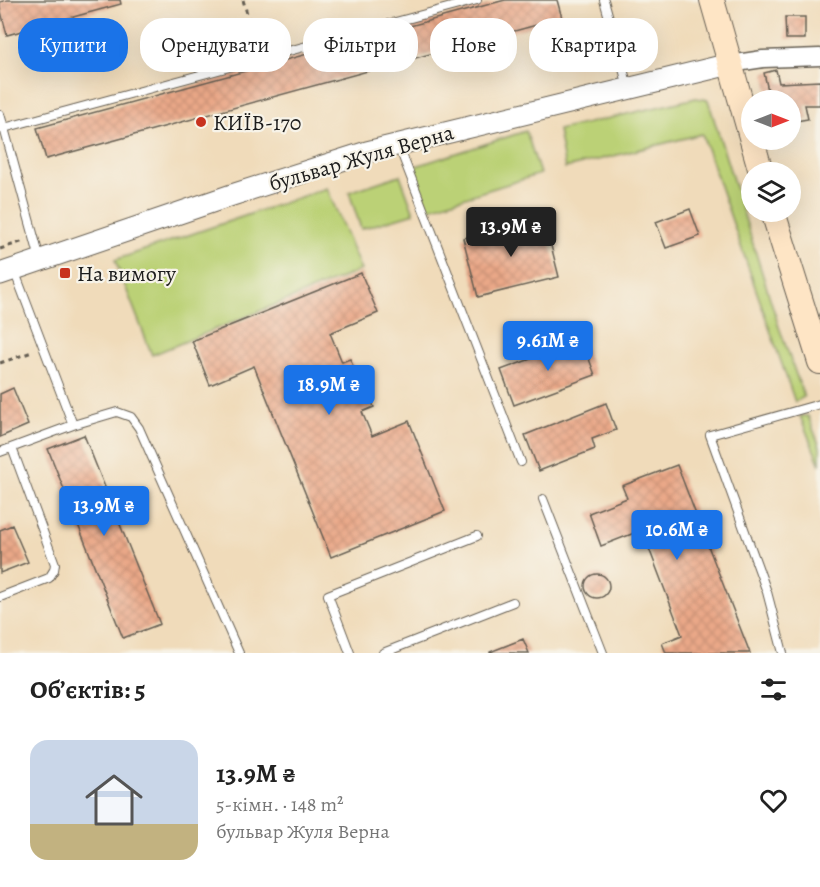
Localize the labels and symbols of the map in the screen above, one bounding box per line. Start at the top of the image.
north arrow [741,90,801,150]
place label: КИЇВ-170 [213,108,302,138]
marker: КИЇВ-170 [194,115,208,129]
street label: бульвар Жуля Верна [265,117,458,199]
pin: 13.9M ₴ [456,207,566,258]
place label: На вимогу [77,259,177,289]
marker: На вимогу [58,266,72,280]
pin: 9.61M ₴ [493,321,603,372]
pin: 18.9M ₴ [274,365,384,416]
pin: 13.9M ₴ [49,486,159,537]
pin: 10.6M ₴ [622,510,732,561]

